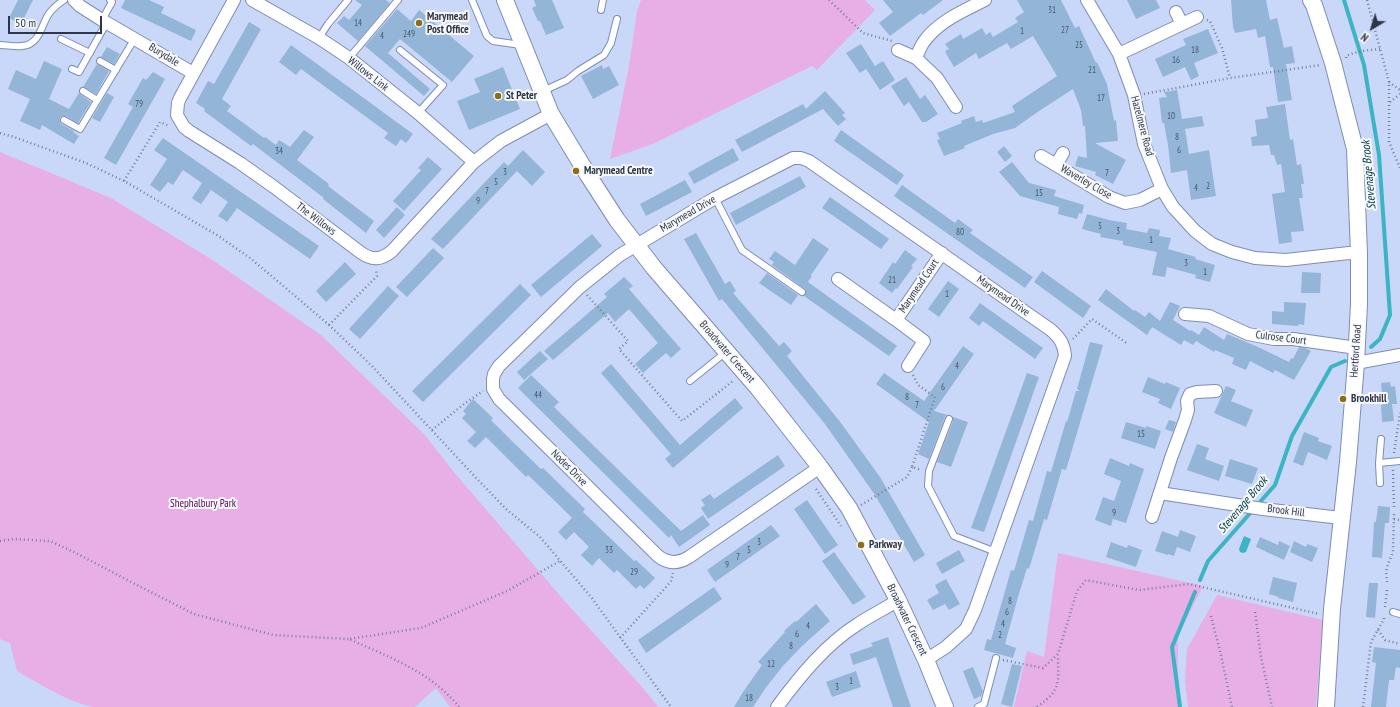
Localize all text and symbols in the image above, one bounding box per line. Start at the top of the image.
house number: 31 [1048,5,1056,15]
scale bar [10,8,104,34]
north arrow [1352,8,1392,48]
place label: Marymead Post Office [427,10,469,36]
text: 50 m [15,15,36,30]
house number: 14 [354,18,362,28]
marker: Marymead Post Office [414,18,424,28]
house number: 27 [1061,25,1069,35]
house number: 1 [1020,26,1024,36]
house number: 249 [403,29,415,39]
text: N [1358,30,1371,45]
house number: 4 [380,31,384,41]
house number: 25 [1075,40,1083,50]
street label: Burydale [146,41,182,69]
house number: 18 [1191,45,1199,55]
street label: Willows Link [345,54,391,94]
house number: 16 [1172,55,1180,65]
house number: 21 [1088,65,1096,75]
place label: St Peter [506,89,537,103]
marker: St Peter [493,91,503,101]
house number: 17 [1097,93,1105,103]
street label: Hazelmere Road [1128,95,1156,157]
house number: 79 [135,99,143,109]
house number: 10 [1167,111,1175,121]
house number: 8 [1175,132,1179,142]
water label: Stevenage Brook [1359,140,1379,210]
house number: 6 [1177,145,1181,155]
house number: 34 [275,146,283,156]
street label: Waverley Close [1058,162,1114,202]
place label: Marymead Centre [584,164,653,178]
marker: Marymead Centre [571,166,581,176]
house number: 3 [503,167,507,177]
house number: 7 [1105,168,1109,178]
house number: 5 [494,177,498,187]
house number: 2 [1206,181,1210,191]
house number: 4 [1194,183,1198,193]
house number: 7 [485,186,489,196]
house number: 15 [1035,188,1043,198]
street label: Marymead Drive [658,193,718,235]
house number: 9 [476,196,480,206]
street label: The Willows [294,200,338,238]
house number: 5 [1098,221,1102,231]
house number: 3 [1116,226,1120,236]
house number: 80 [956,227,964,237]
house number: 1 [1149,235,1153,245]
street label: Marymead Court [896,256,942,316]
house number: 3 [1184,258,1188,268]
house number: 1 [1203,267,1207,277]
street label: Marymead Drive [974,273,1032,319]
house number: 21 [888,275,896,285]
house number: 1 [945,289,949,299]
street label: Broadwater Crescent [696,318,758,386]
street label: Hertford Road [1348,324,1364,378]
street label: Culrose Court [1255,328,1307,348]
house number: 4 [955,361,959,371]
house number: 6 [941,382,945,392]
house number: 44 [534,390,542,400]
house number: 8 [905,392,909,402]
place label: Brookhill [1351,392,1387,406]
marker: Brookhill [1338,394,1348,404]
house number: 7 [915,400,919,410]
house number: 15 [1137,429,1145,439]
street label: Nodes Drive [548,447,590,489]
water label: Stevenage Brook [1215,474,1271,536]
park label: Shephalbury Park [170,497,236,511]
street label: Brook Hill [1266,502,1306,520]
house number: 9 [1112,508,1116,518]
house number: 3 [757,537,761,547]
place label: Parkway [869,538,902,552]
marker: Parkway [856,540,866,550]
house number: 33 [605,545,613,555]
house number: 5 [747,545,751,555]
house number: 7 [736,552,740,562]
house number: 9 [725,560,729,570]
house number: 29 [630,567,638,577]
street label: Broadwater Crescent [884,582,930,658]
house number: 8 [1008,596,1012,606]
house number: 6 [1005,607,1009,617]
house number: 4 [1001,619,1005,629]
house number: 4 [806,621,810,631]
house number: 6 [795,629,799,639]
house number: 2 [998,630,1002,640]
house number: 8 [789,641,793,651]
house number: 12 [767,659,775,669]
house number: 1 [849,676,853,686]
house number: 3 [835,682,839,692]
house number: 18 [745,693,753,703]

